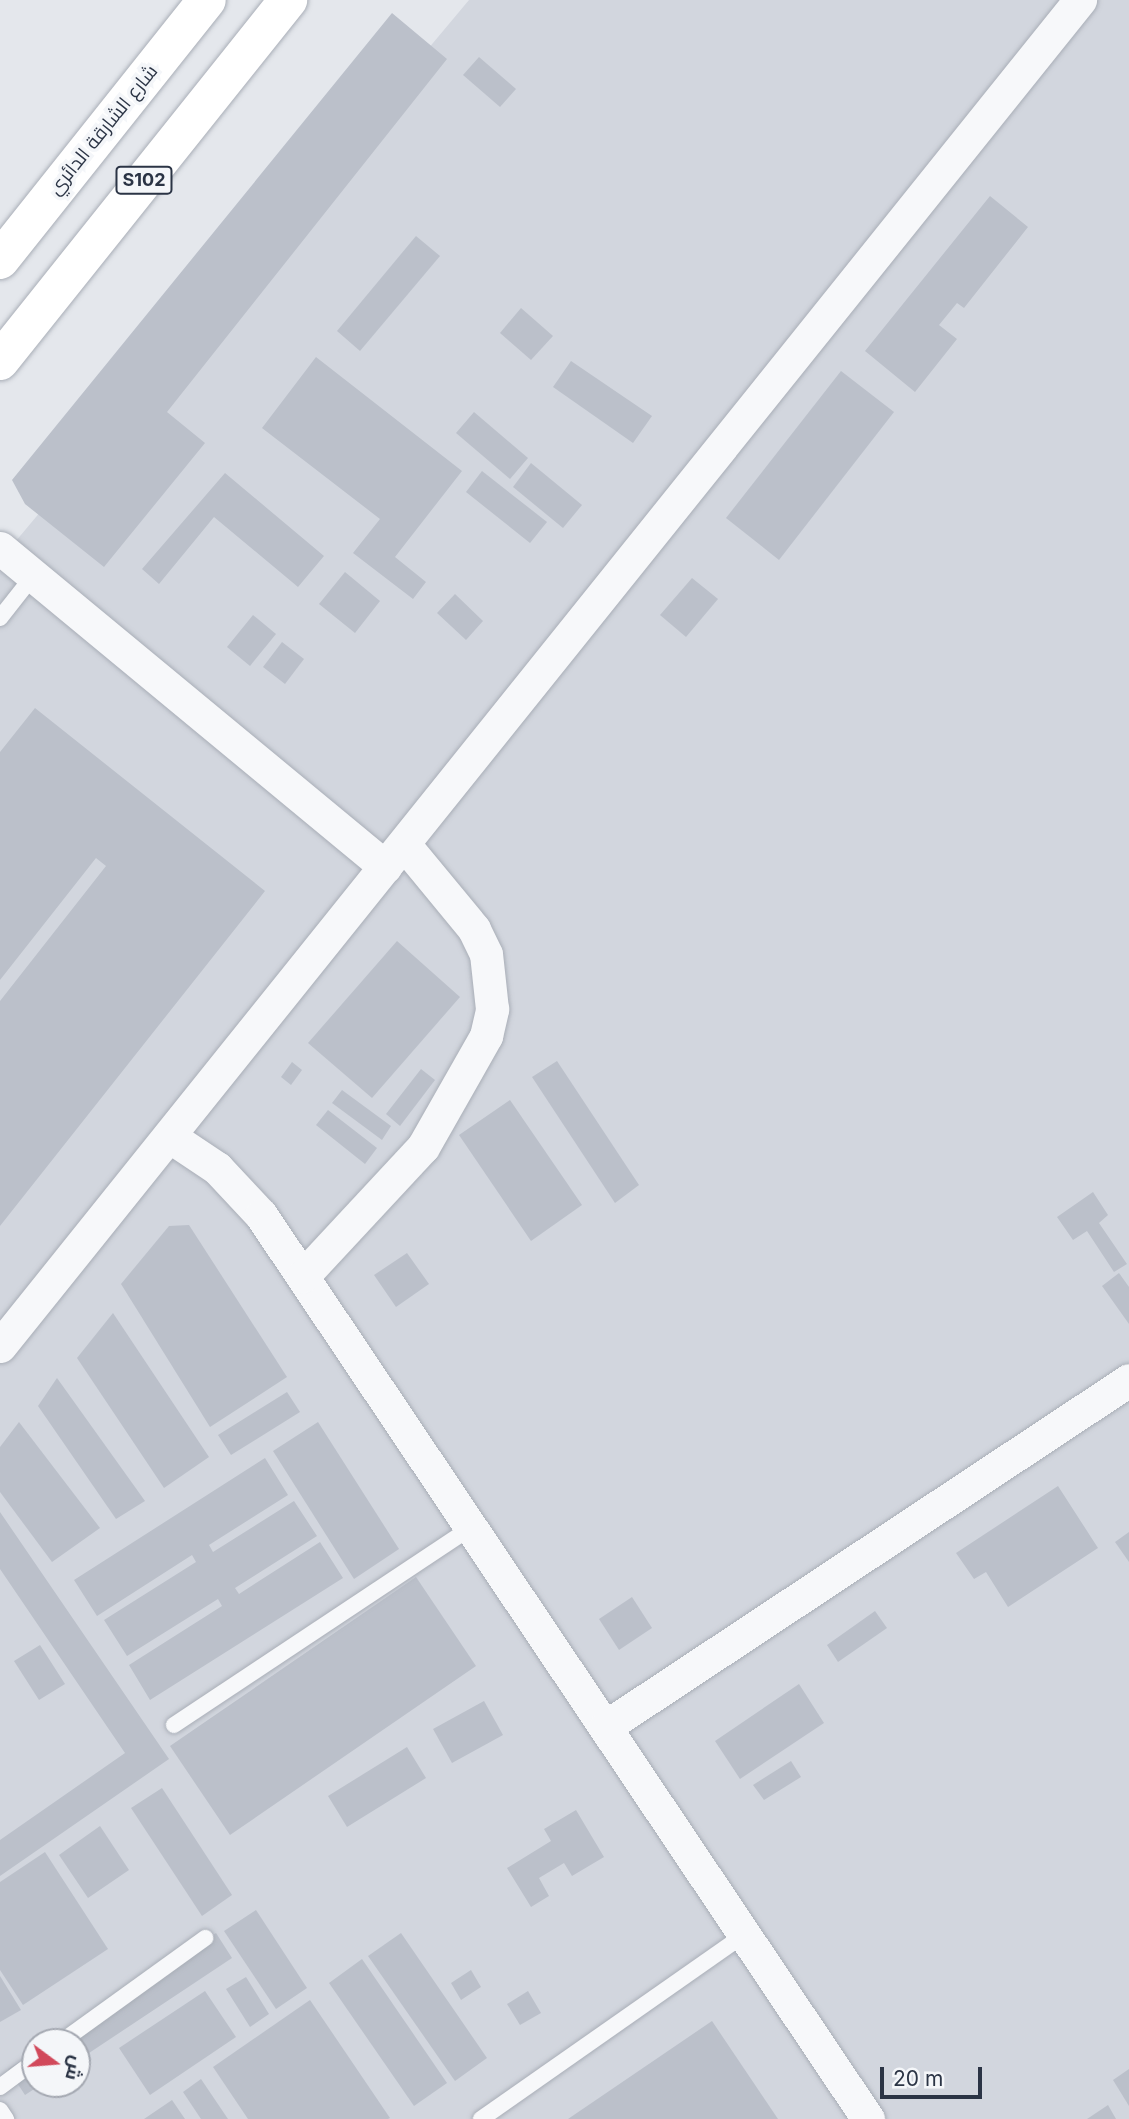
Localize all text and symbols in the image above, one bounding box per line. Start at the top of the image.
street label: شارع الشارقة الدائري [44,60,162,200]
road number: S102 [114,166,174,195]
north arrow [21,2028,91,2098]
scale bar [884,2052,986,2096]
text: ش [60,2053,89,2083]
text: 20 m [893,2066,943,2091]

